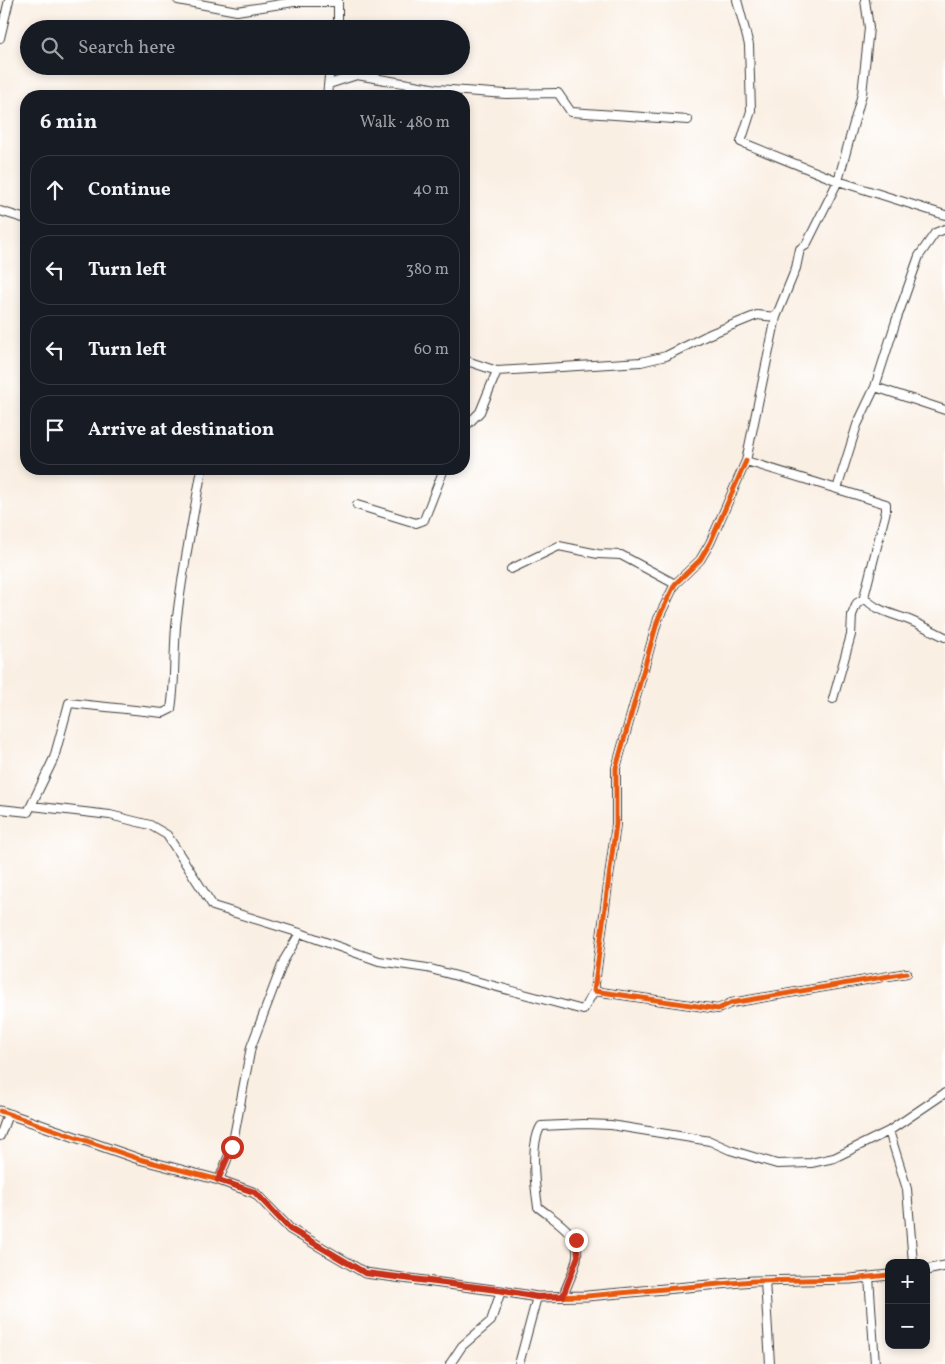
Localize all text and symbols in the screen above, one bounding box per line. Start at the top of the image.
search box [20,20,470,75]
icon: search [38,34,66,62]
text: Search here [78,35,175,61]
text: 6 min [40,108,97,137]
text: Walk · 480 m [360,112,450,134]
icon: ahead [41,176,69,204]
text: Continue [88,177,171,203]
text: 40 m [413,179,449,201]
icon: left [41,256,69,284]
text: Turn left [88,257,167,283]
text: 380 m [406,259,449,281]
icon: left [41,336,69,364]
text: Turn left [88,337,167,363]
text: 60 m [414,339,449,361]
icon: arrive [41,416,69,444]
text: Arrive at destination [88,417,274,443]
route start [221,1136,244,1159]
route end [565,1229,588,1252]
map controls [885,1259,930,1349]
button: + [885,1259,930,1304]
button: − [885,1304,930,1349]

